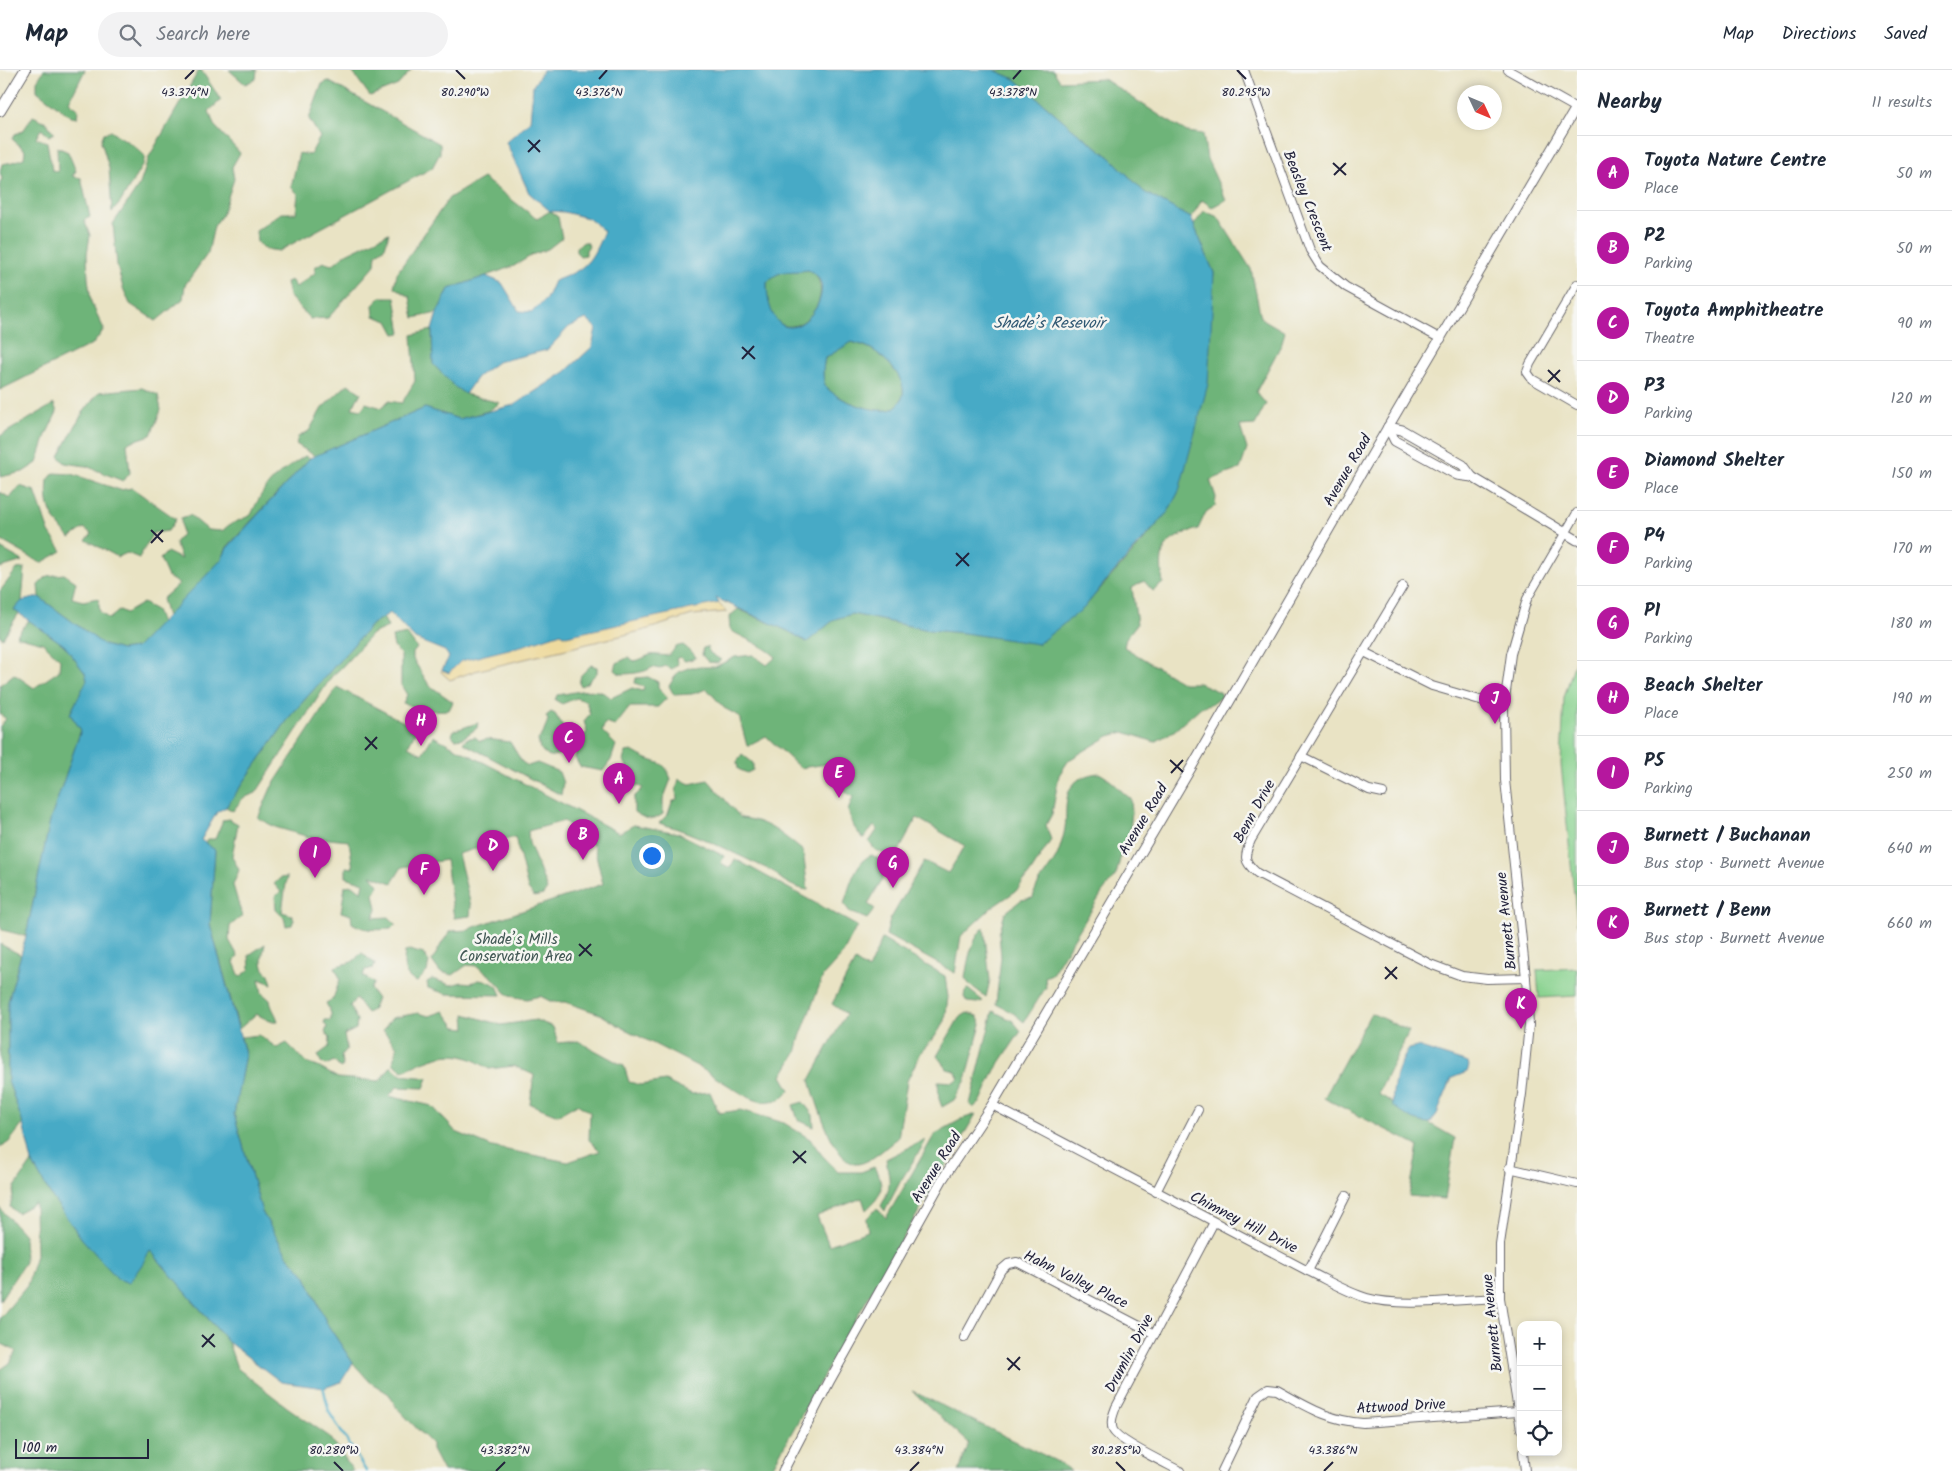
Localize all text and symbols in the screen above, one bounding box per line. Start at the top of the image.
search box [98,12,448,57]
text: Map [25,15,68,54]
text: Search here [156,20,250,50]
text: Map [1722,20,1754,49]
text: Directions [1782,20,1856,49]
text: Saved [1884,20,1927,49]
icon: search [116,21,144,49]
text: 43.374°N [161,83,209,102]
text: 80.290°W [441,83,489,102]
text: 43.376°N [575,83,623,102]
text: 43.378°N [989,83,1037,102]
text: 80.295°W [1222,83,1270,102]
north arrow [1457,85,1502,130]
text: Nearby [1597,86,1662,119]
text: 11 results [1872,90,1932,115]
text: Toyota Nature Centre [1644,146,1826,176]
street label: Beasley Crescent [1276,147,1338,256]
text: A [1608,161,1618,186]
text: 50 m [1896,161,1932,186]
text: Place [1644,176,1678,201]
text: P2 [1644,221,1666,251]
text: B [1608,236,1618,261]
text: 50 m [1896,236,1932,261]
text: Parking [1644,251,1693,276]
text: Toyota Amphitheatre [1644,296,1823,326]
water label: Shade’s Resevoir [993,311,1108,336]
text: C [1608,311,1618,336]
text: 90 m [1897,311,1932,336]
text: Theatre [1644,326,1695,351]
text: P3 [1644,371,1665,401]
text: D [1608,386,1618,411]
text: 120 m [1891,386,1932,411]
text: Parking [1644,401,1693,426]
street label: Avenue Road [1317,429,1379,511]
text: Diamond Shelter [1644,446,1784,476]
text: E [1609,461,1617,486]
text: 150 m [1891,461,1932,486]
text: Place [1644,476,1678,501]
text: P4 [1644,521,1665,551]
text: F [1609,536,1617,561]
text: 170 m [1892,536,1932,561]
text: Parking [1644,551,1693,576]
text: P1 [1644,596,1660,626]
text: G [1608,611,1618,636]
text: 180 m [1890,611,1932,636]
text: Parking [1644,626,1693,651]
text: Beach Shelter [1644,671,1762,701]
pin: J [1479,683,1511,724]
text: H [1608,686,1618,711]
text: 190 m [1892,686,1932,711]
text: Place [1644,701,1678,726]
pin: H [405,705,437,746]
pin: C [553,722,585,763]
text: P5 [1644,746,1664,776]
pin: E [823,757,855,798]
text: I [1611,761,1615,786]
text: 250 m [1887,761,1932,786]
pin: A [603,763,635,804]
street label: Benn Drive [1228,775,1282,848]
text: Parking [1644,776,1693,801]
street label: Avenue Road [1113,779,1175,860]
pin: B [567,819,599,860]
text: Burnett / Buchanan [1644,821,1810,851]
pin: D [477,830,509,871]
text: J [1609,836,1617,861]
text: 640 m [1887,836,1932,861]
pin: I [299,837,331,878]
your location [639,843,665,869]
pin: G [877,847,909,888]
text: Bus stop · Burnett Avenue [1644,851,1824,876]
pin: F [408,854,440,895]
street label: Burnett Avenue [1490,871,1524,971]
text: Burnett / Benn [1644,896,1771,926]
text: K [1608,911,1618,936]
text: 660 m [1887,911,1932,936]
text: Bus stop · Burnett Avenue [1644,926,1824,951]
park label: Shade’s Mills Conservation Area [459,928,573,969]
pin: K [1505,988,1537,1029]
street label: Avenue Road [905,1127,969,1208]
street label: Chimney Hill Drive [1185,1185,1302,1261]
street label: Hahn Valley Place [1019,1244,1132,1316]
street label: Burnett Avenue [1476,1273,1510,1373]
street label: Drumlin Drive [1099,1309,1161,1397]
map controls [1517,1321,1562,1456]
button: + [1517,1321,1562,1366]
button: − [1517,1366,1562,1411]
street label: Attwood Drive [1356,1393,1446,1421]
button: locate [1517,1411,1562,1456]
scale bar [15,1436,149,1459]
text: 100 m [22,1437,57,1459]
text: 80.280°W [309,1441,359,1460]
text: 43.382°N [480,1441,530,1460]
text: 43.384°N [894,1441,944,1460]
text: 80.285°W [1091,1441,1141,1460]
text: 43.386°N [1308,1441,1358,1460]

